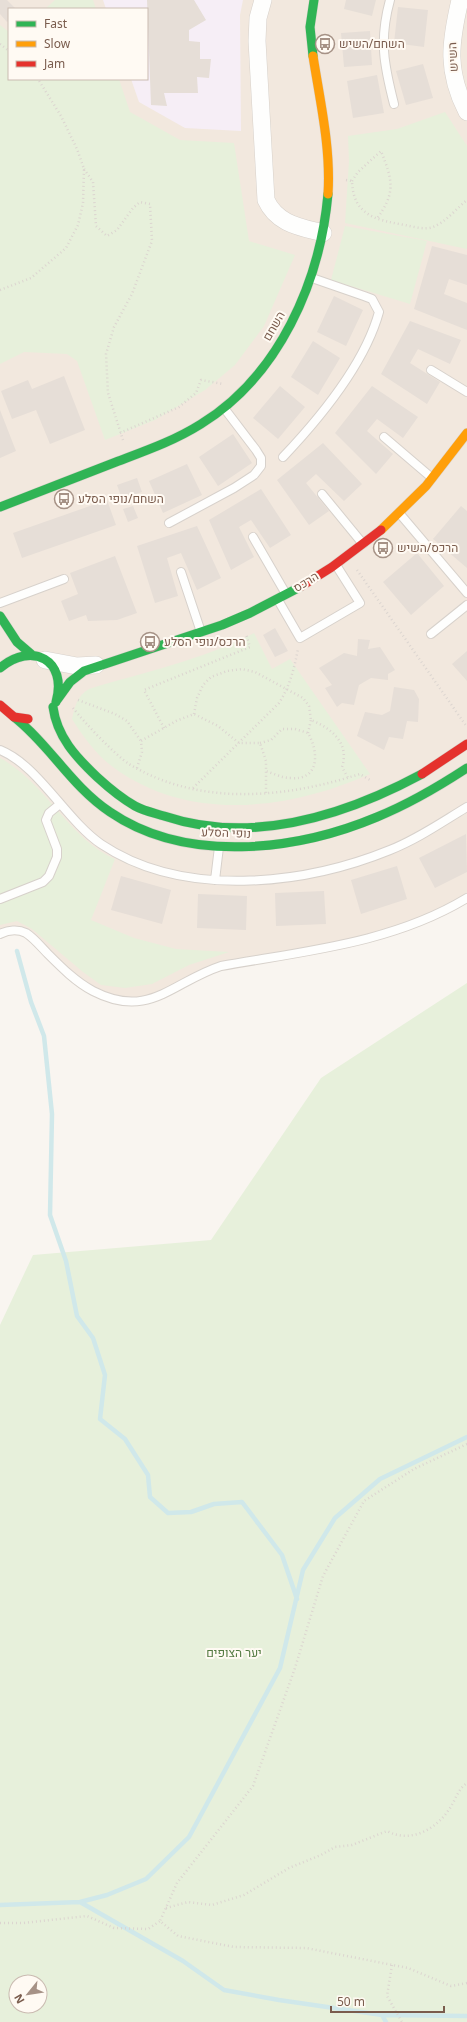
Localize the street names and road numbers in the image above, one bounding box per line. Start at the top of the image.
street label: השיש [443,42,462,72]
street label: השחם [258,308,289,344]
street label: הרכס [290,567,322,596]
street label: נופי הסלע [201,823,251,842]

